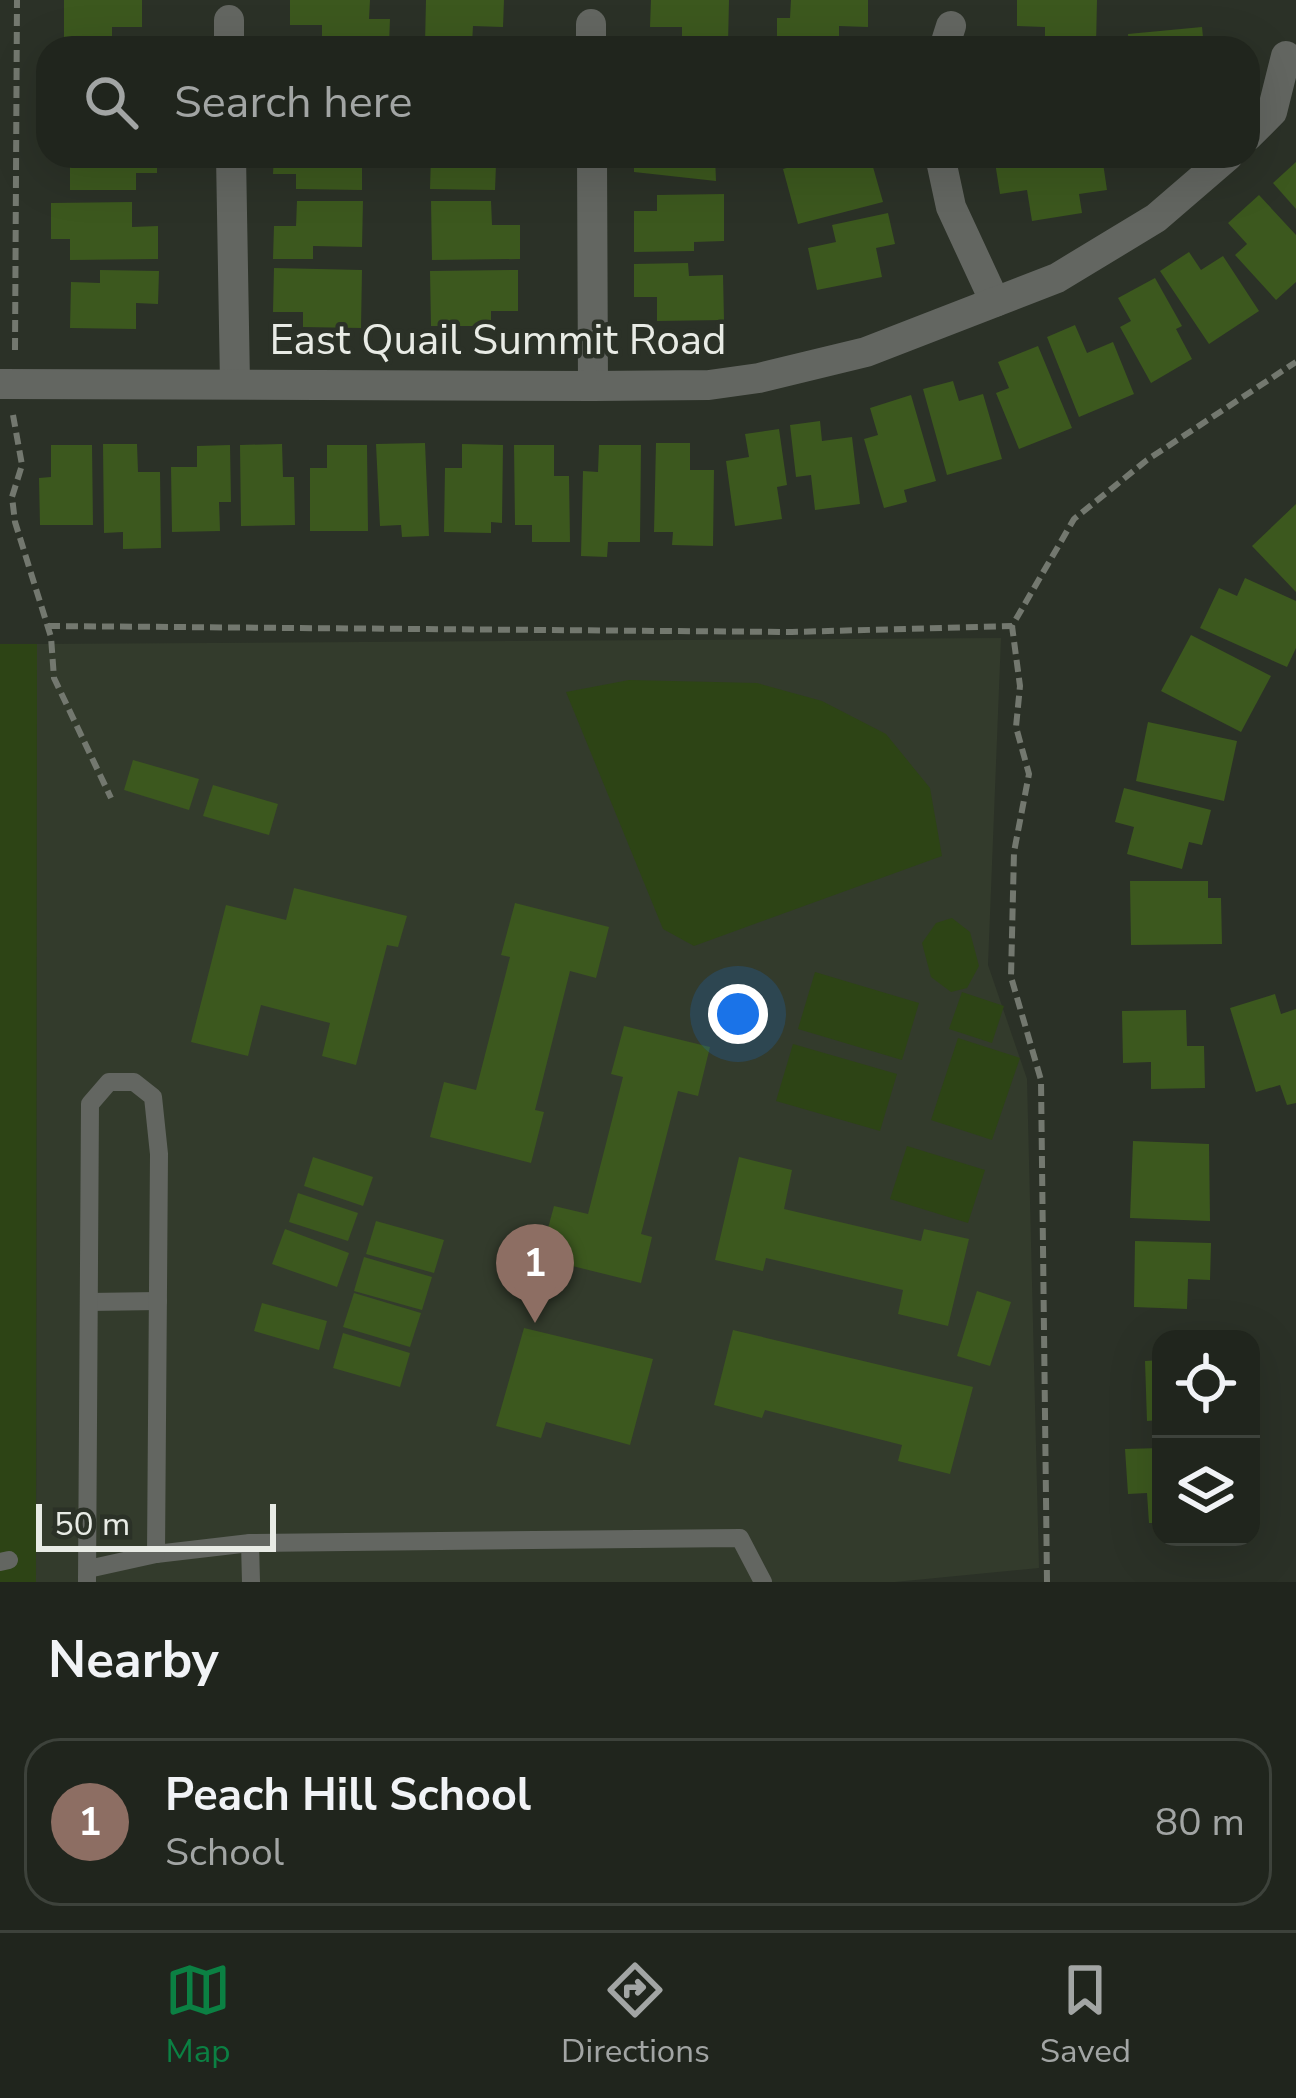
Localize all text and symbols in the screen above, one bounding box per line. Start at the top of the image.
search box [36,36,1260,168]
icon: search [78,69,144,135]
text: Search here [174,72,413,133]
street label: East Quail Summit Road [269,312,727,369]
your location [708,984,768,1044]
pin: 1 [496,1224,574,1323]
map controls [1152,1330,1260,1546]
button: locate [1152,1330,1260,1438]
button: layers [1152,1438,1260,1546]
scale bar [36,1498,276,1551]
text: 50 m [54,1502,130,1547]
text: Nearby [48,1625,219,1695]
text: Peach Hill School [165,1765,531,1826]
text: 1 [78,1796,102,1849]
text: 80 m [1155,1796,1245,1849]
text: School [165,1826,284,1879]
tab: Map [165,1957,231,2074]
tab: Directions [561,1957,710,2074]
tab: Saved [1040,1957,1131,2074]

